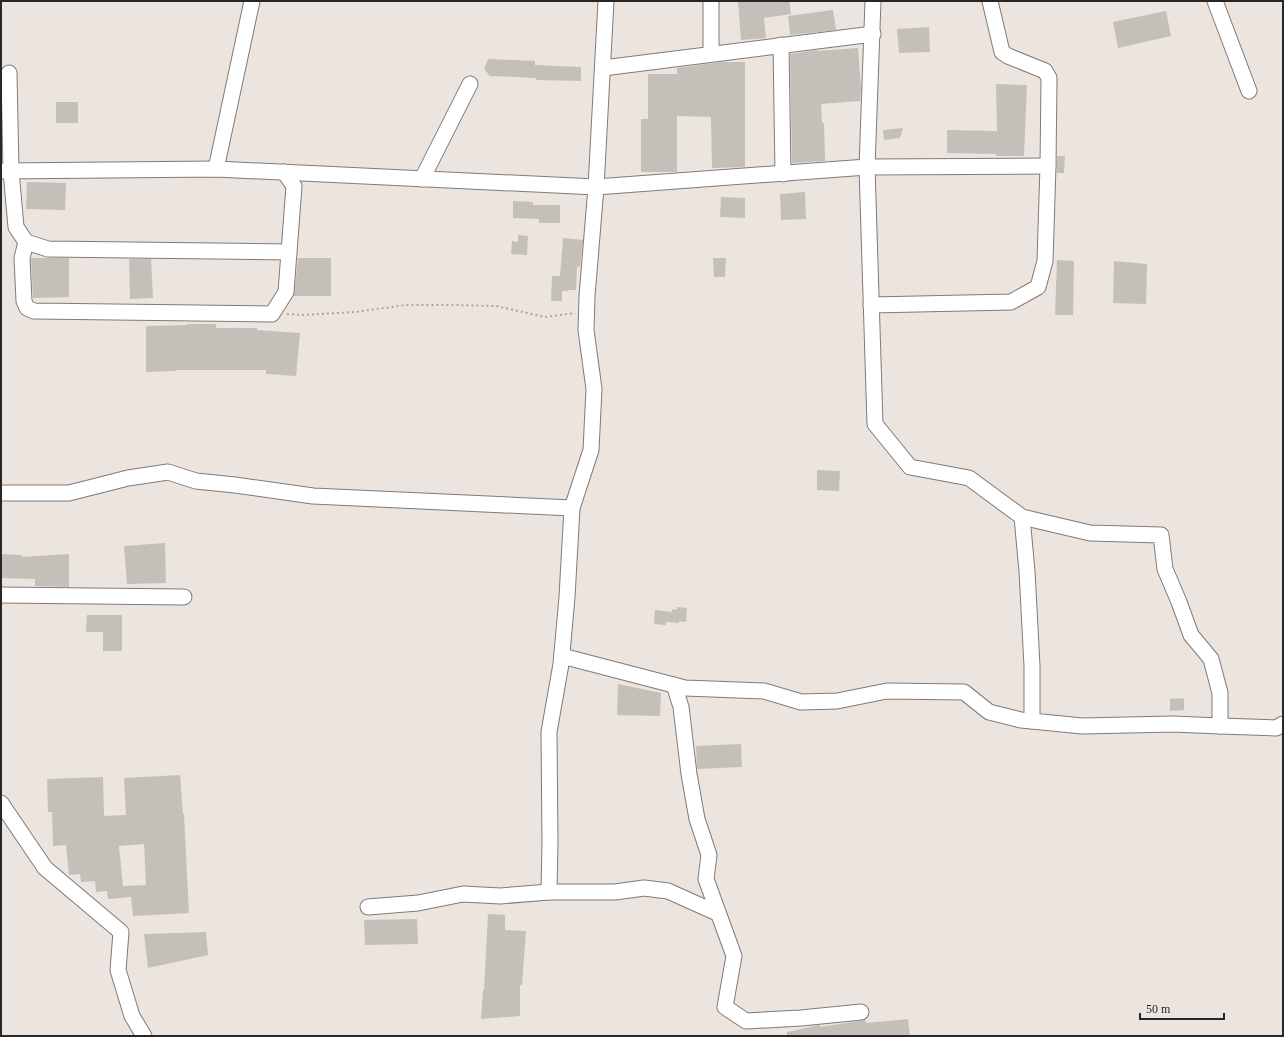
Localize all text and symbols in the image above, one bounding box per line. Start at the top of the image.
scale bar [1140,995,1224,1021]
text: 50 m [1146,1002,1171,1016]

